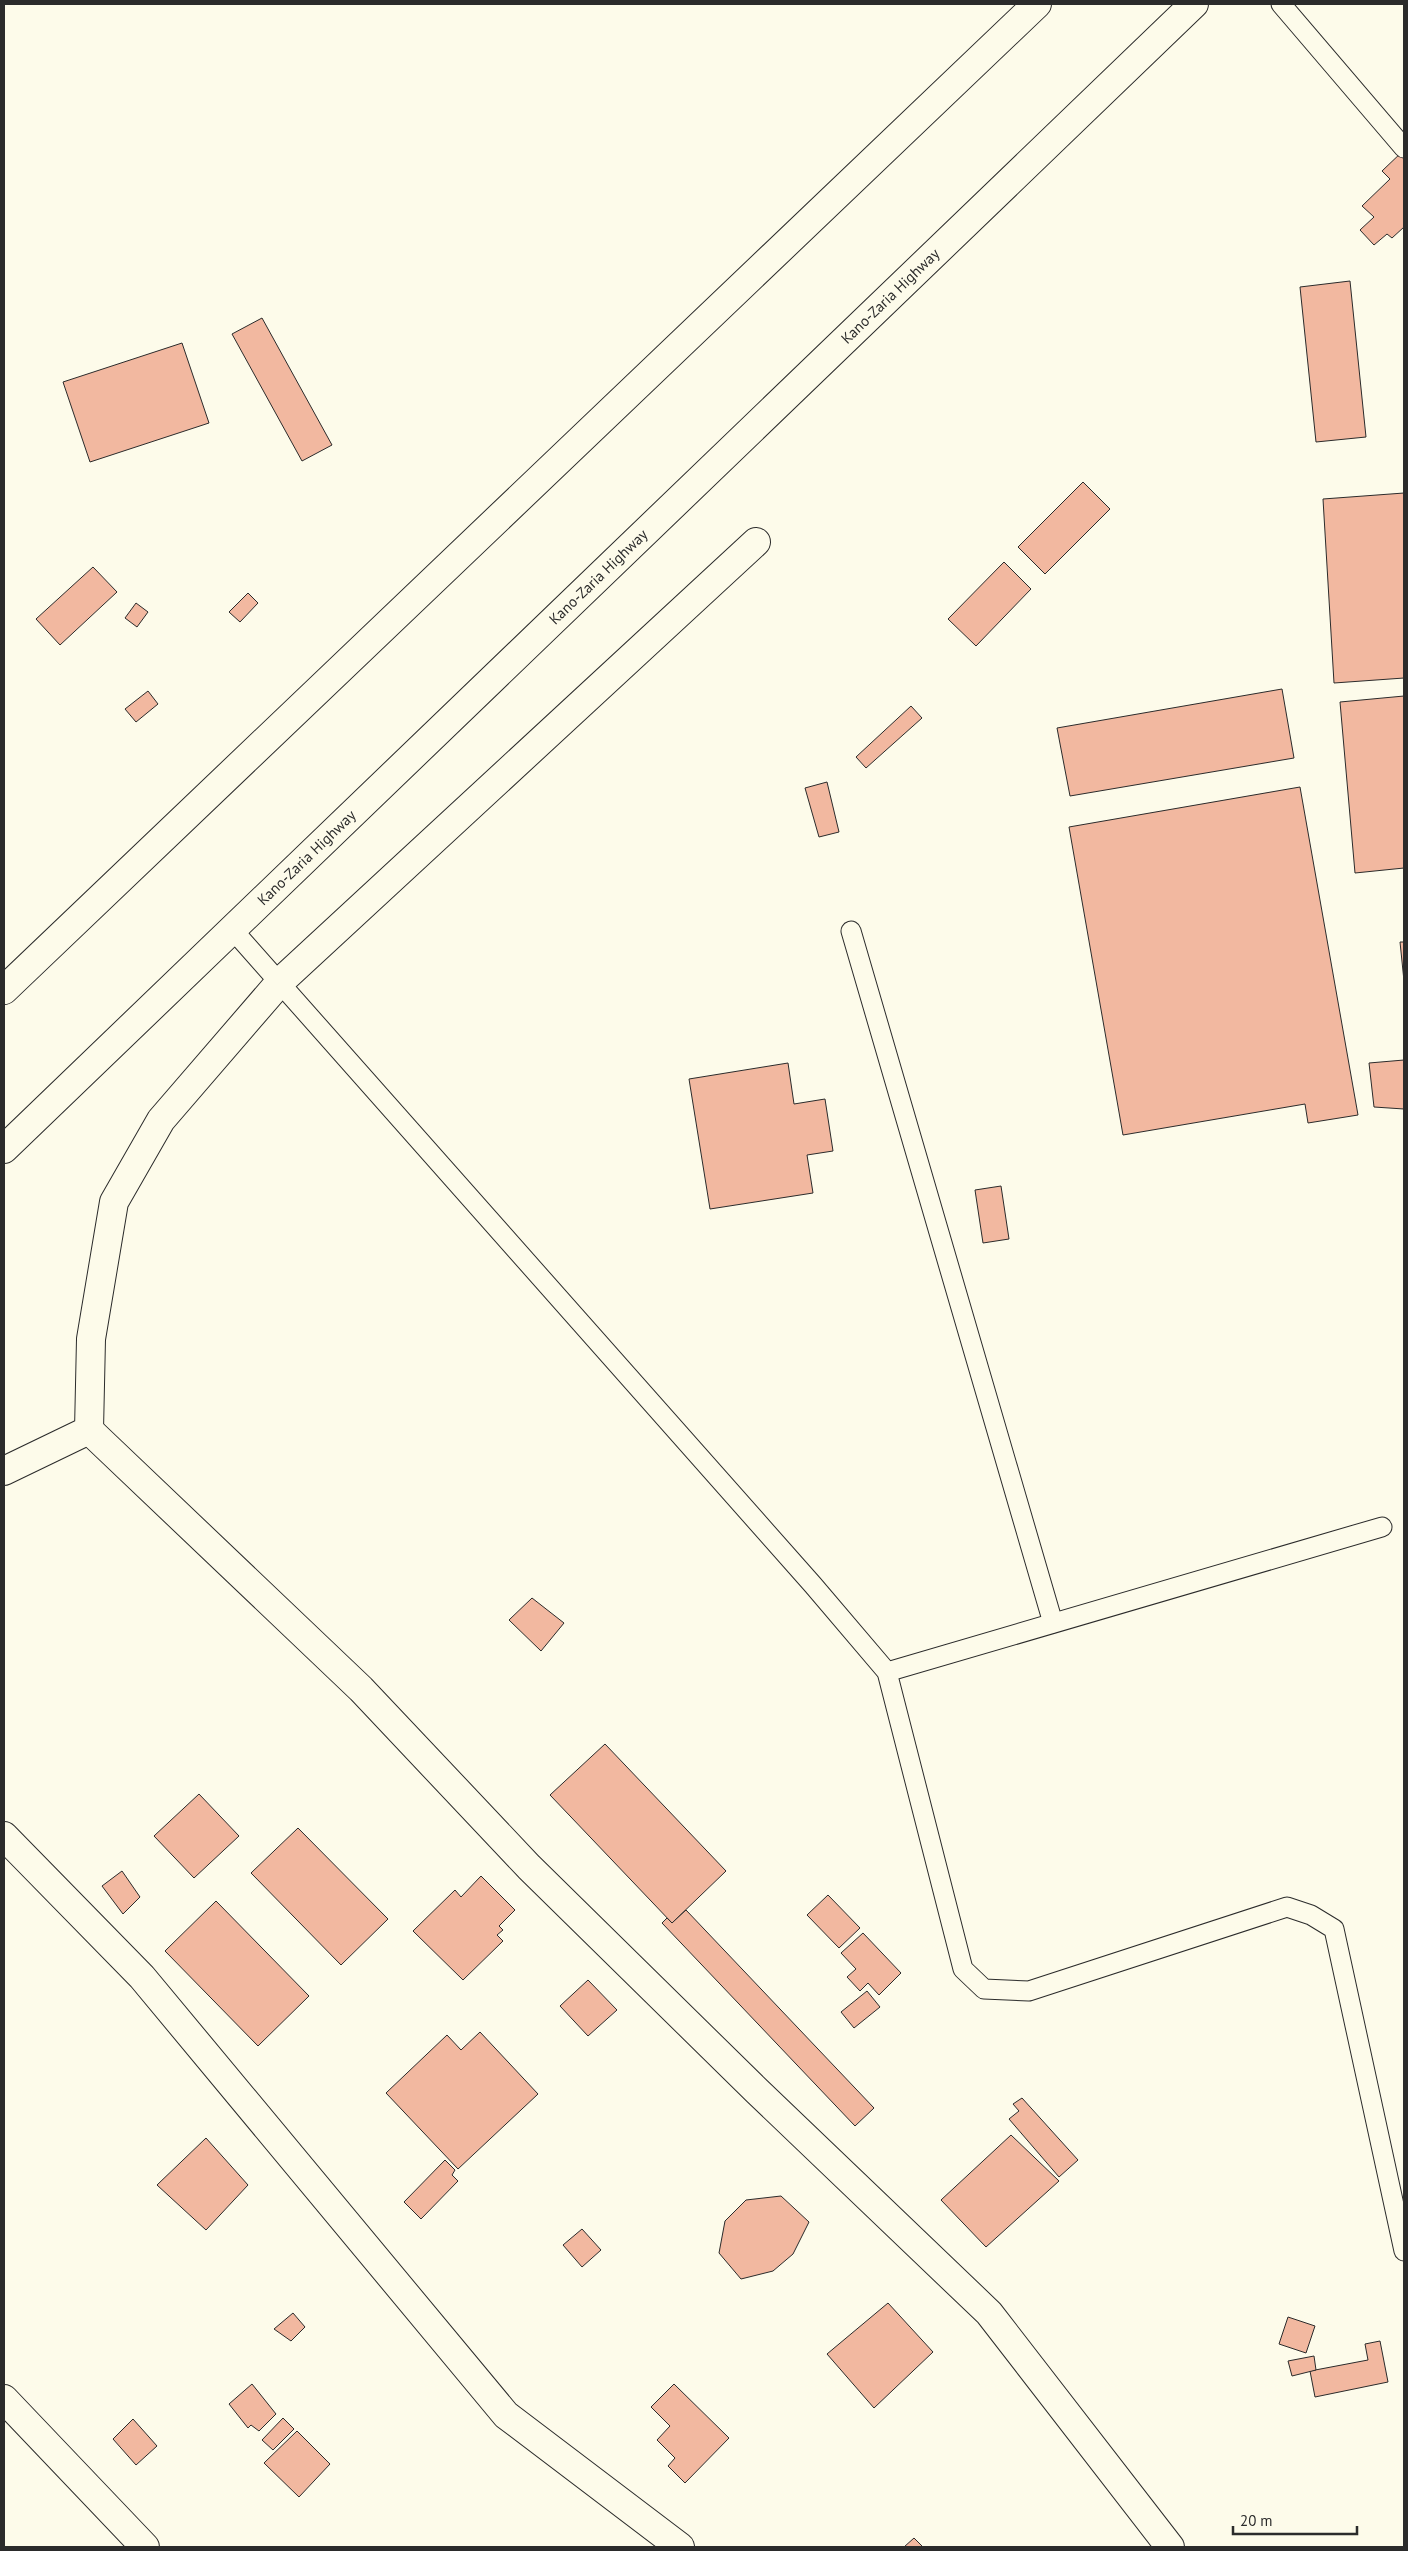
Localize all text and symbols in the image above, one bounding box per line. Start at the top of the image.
street label: Kano-Zaria Highway [837,244,943,348]
street label: Kano-Zaria Highway [545,525,651,628]
street label: Kano-Zaria Highway [253,806,360,909]
scale bar [1233,2504,1357,2536]
text: 20 m [1240,2511,1273,2530]

